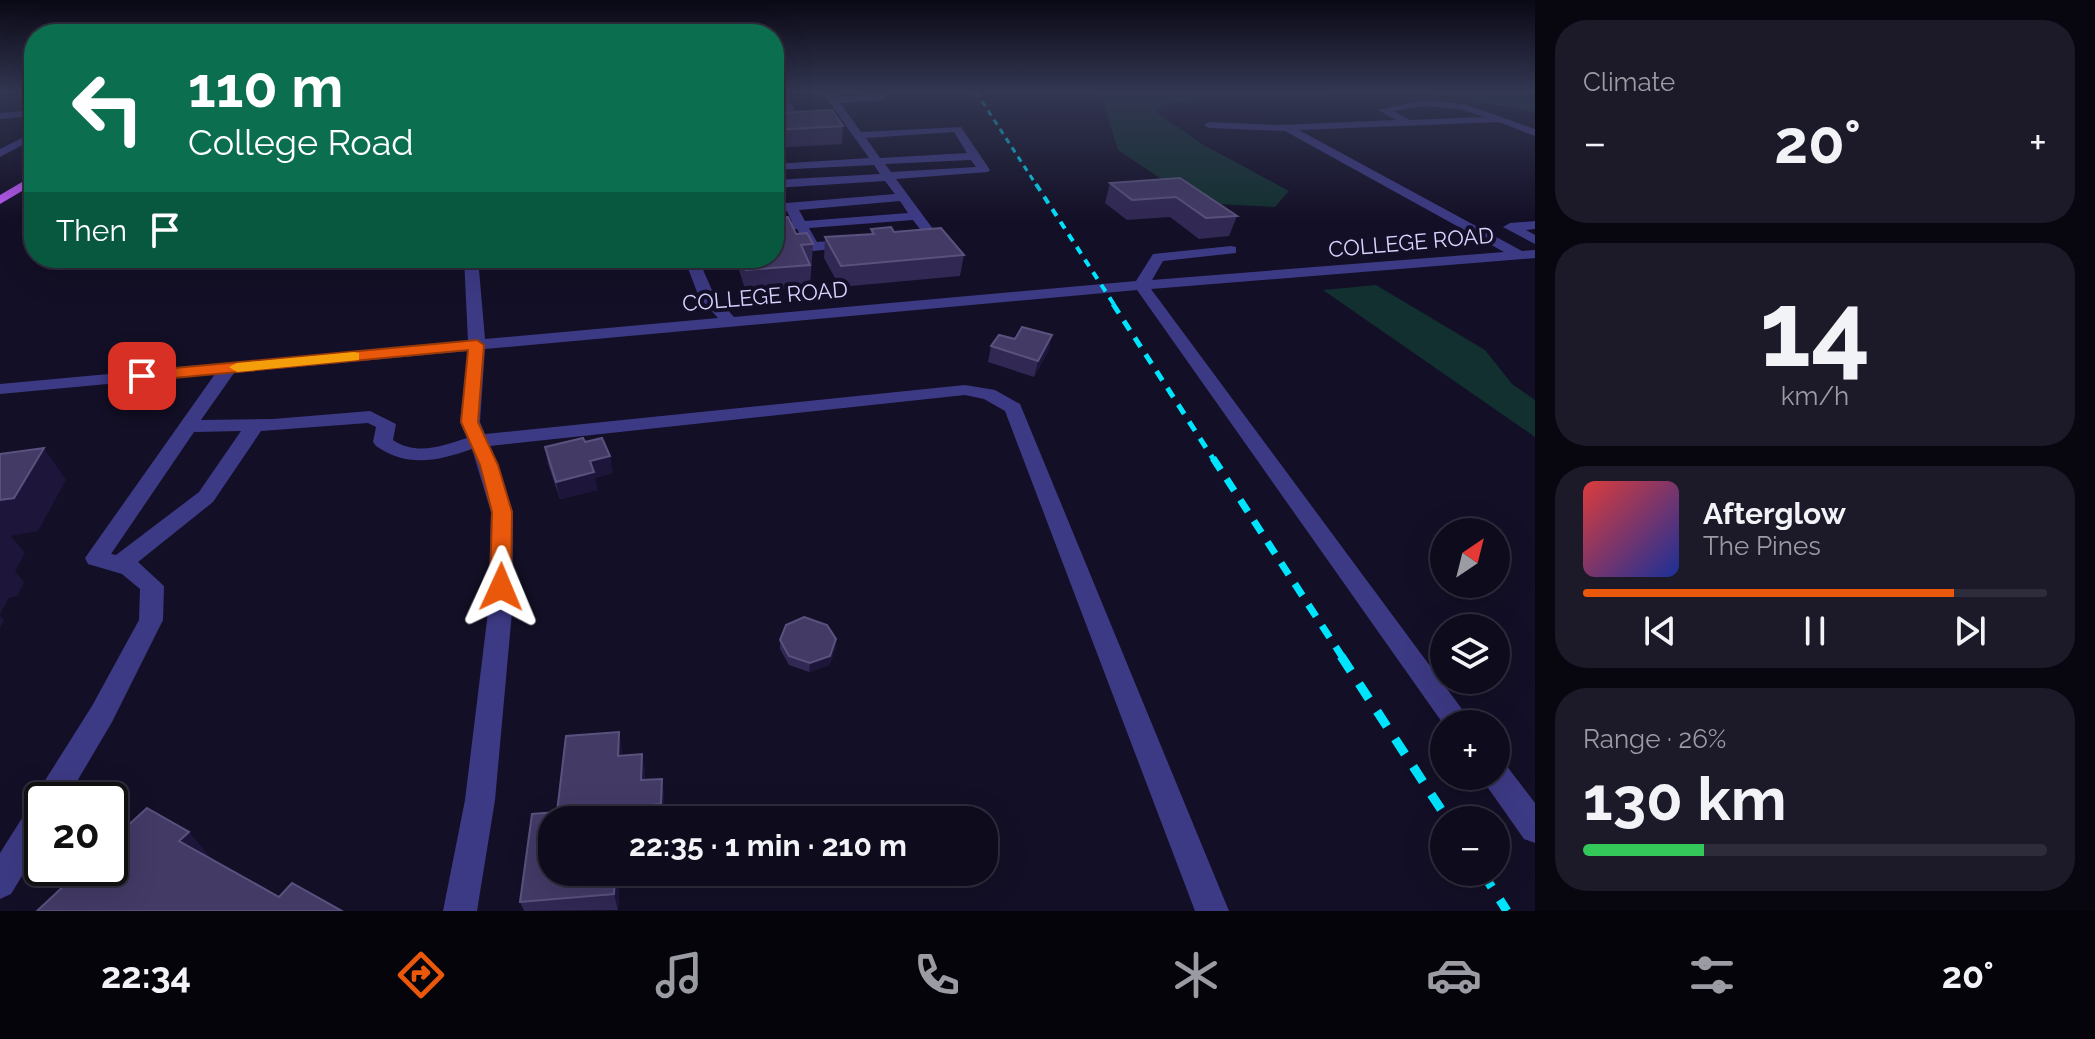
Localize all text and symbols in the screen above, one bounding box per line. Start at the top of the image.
text: 110 m [188,54,343,120]
icon: left [56,56,160,160]
text: Climate [1583,67,1675,97]
text: 20° [1774,107,1861,177]
text: − [1583,117,1607,168]
text: + [2029,117,2047,168]
text: College Road [188,121,414,163]
icon: arrive [143,208,187,252]
text: Then [56,213,127,248]
street label: COLLEGE ROAD [1327,222,1495,262]
text: 14 [1760,268,1870,390]
street label: COLLEGE ROAD [681,276,849,316]
pin [108,342,176,410]
icon: arrive [120,354,164,398]
text: km/h [1781,381,1849,411]
text: Afterglow [1703,496,1846,531]
north arrow [1430,518,1510,598]
map controls [1430,518,1510,886]
text: The Pines [1703,531,1821,561]
position arrow [459,545,543,629]
icon: previous [1638,609,1682,653]
icon: pause [1793,609,1837,653]
icon: next [1948,609,1992,653]
button: layers [1430,614,1510,694]
button: + [1430,710,1510,790]
text: Range · 26% [1583,724,1726,754]
text: 130 km [1583,764,1787,834]
speed limit sign: 20 [24,782,128,886]
button: − [1430,806,1510,886]
text: 22:35 · 1 min · 210 m [629,828,907,863]
icon: directions [393,947,449,1003]
icon: music [651,947,707,1003]
icon: phone [909,947,965,1003]
icon: climate [1168,947,1224,1003]
icon: car [1426,947,1482,1003]
icon: filters [1684,947,1740,1003]
text: 22:34 [101,954,191,996]
text: 20° [1942,954,1994,996]

